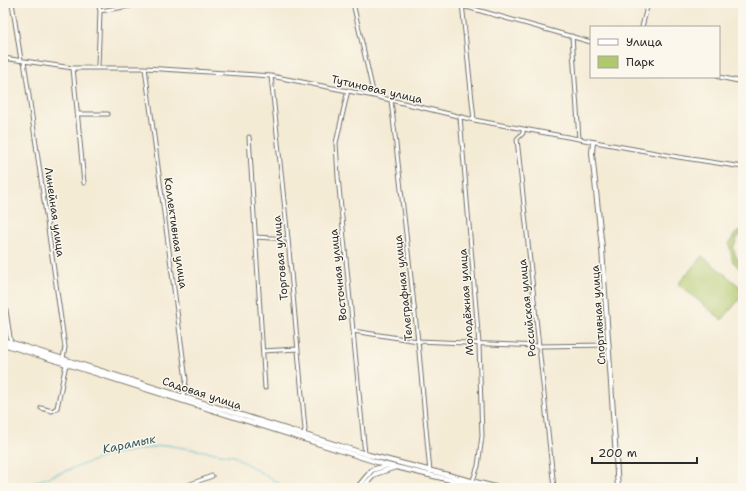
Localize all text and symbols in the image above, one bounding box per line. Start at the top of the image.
legend [590,26,720,78]
text: Улица [626,34,663,50]
text: Парк [626,54,655,70]
street label: Тутиновая улица [330,72,424,107]
street label: Линейная улица [41,166,68,258]
street label: Коллективная улица [160,176,191,290]
street label: Торговая улица [269,215,292,301]
street label: Восточная улица [326,228,351,322]
street label: Телеграфная улица [390,234,417,342]
street label: Молодёжная улица [455,248,478,356]
street label: Российская улица [515,258,540,358]
street label: Спортивная улица [588,264,609,365]
street label: Садовая улица [160,374,244,413]
water label: Карамык [101,430,158,457]
scale bar [592,439,697,465]
text: 200 m [598,445,637,461]

